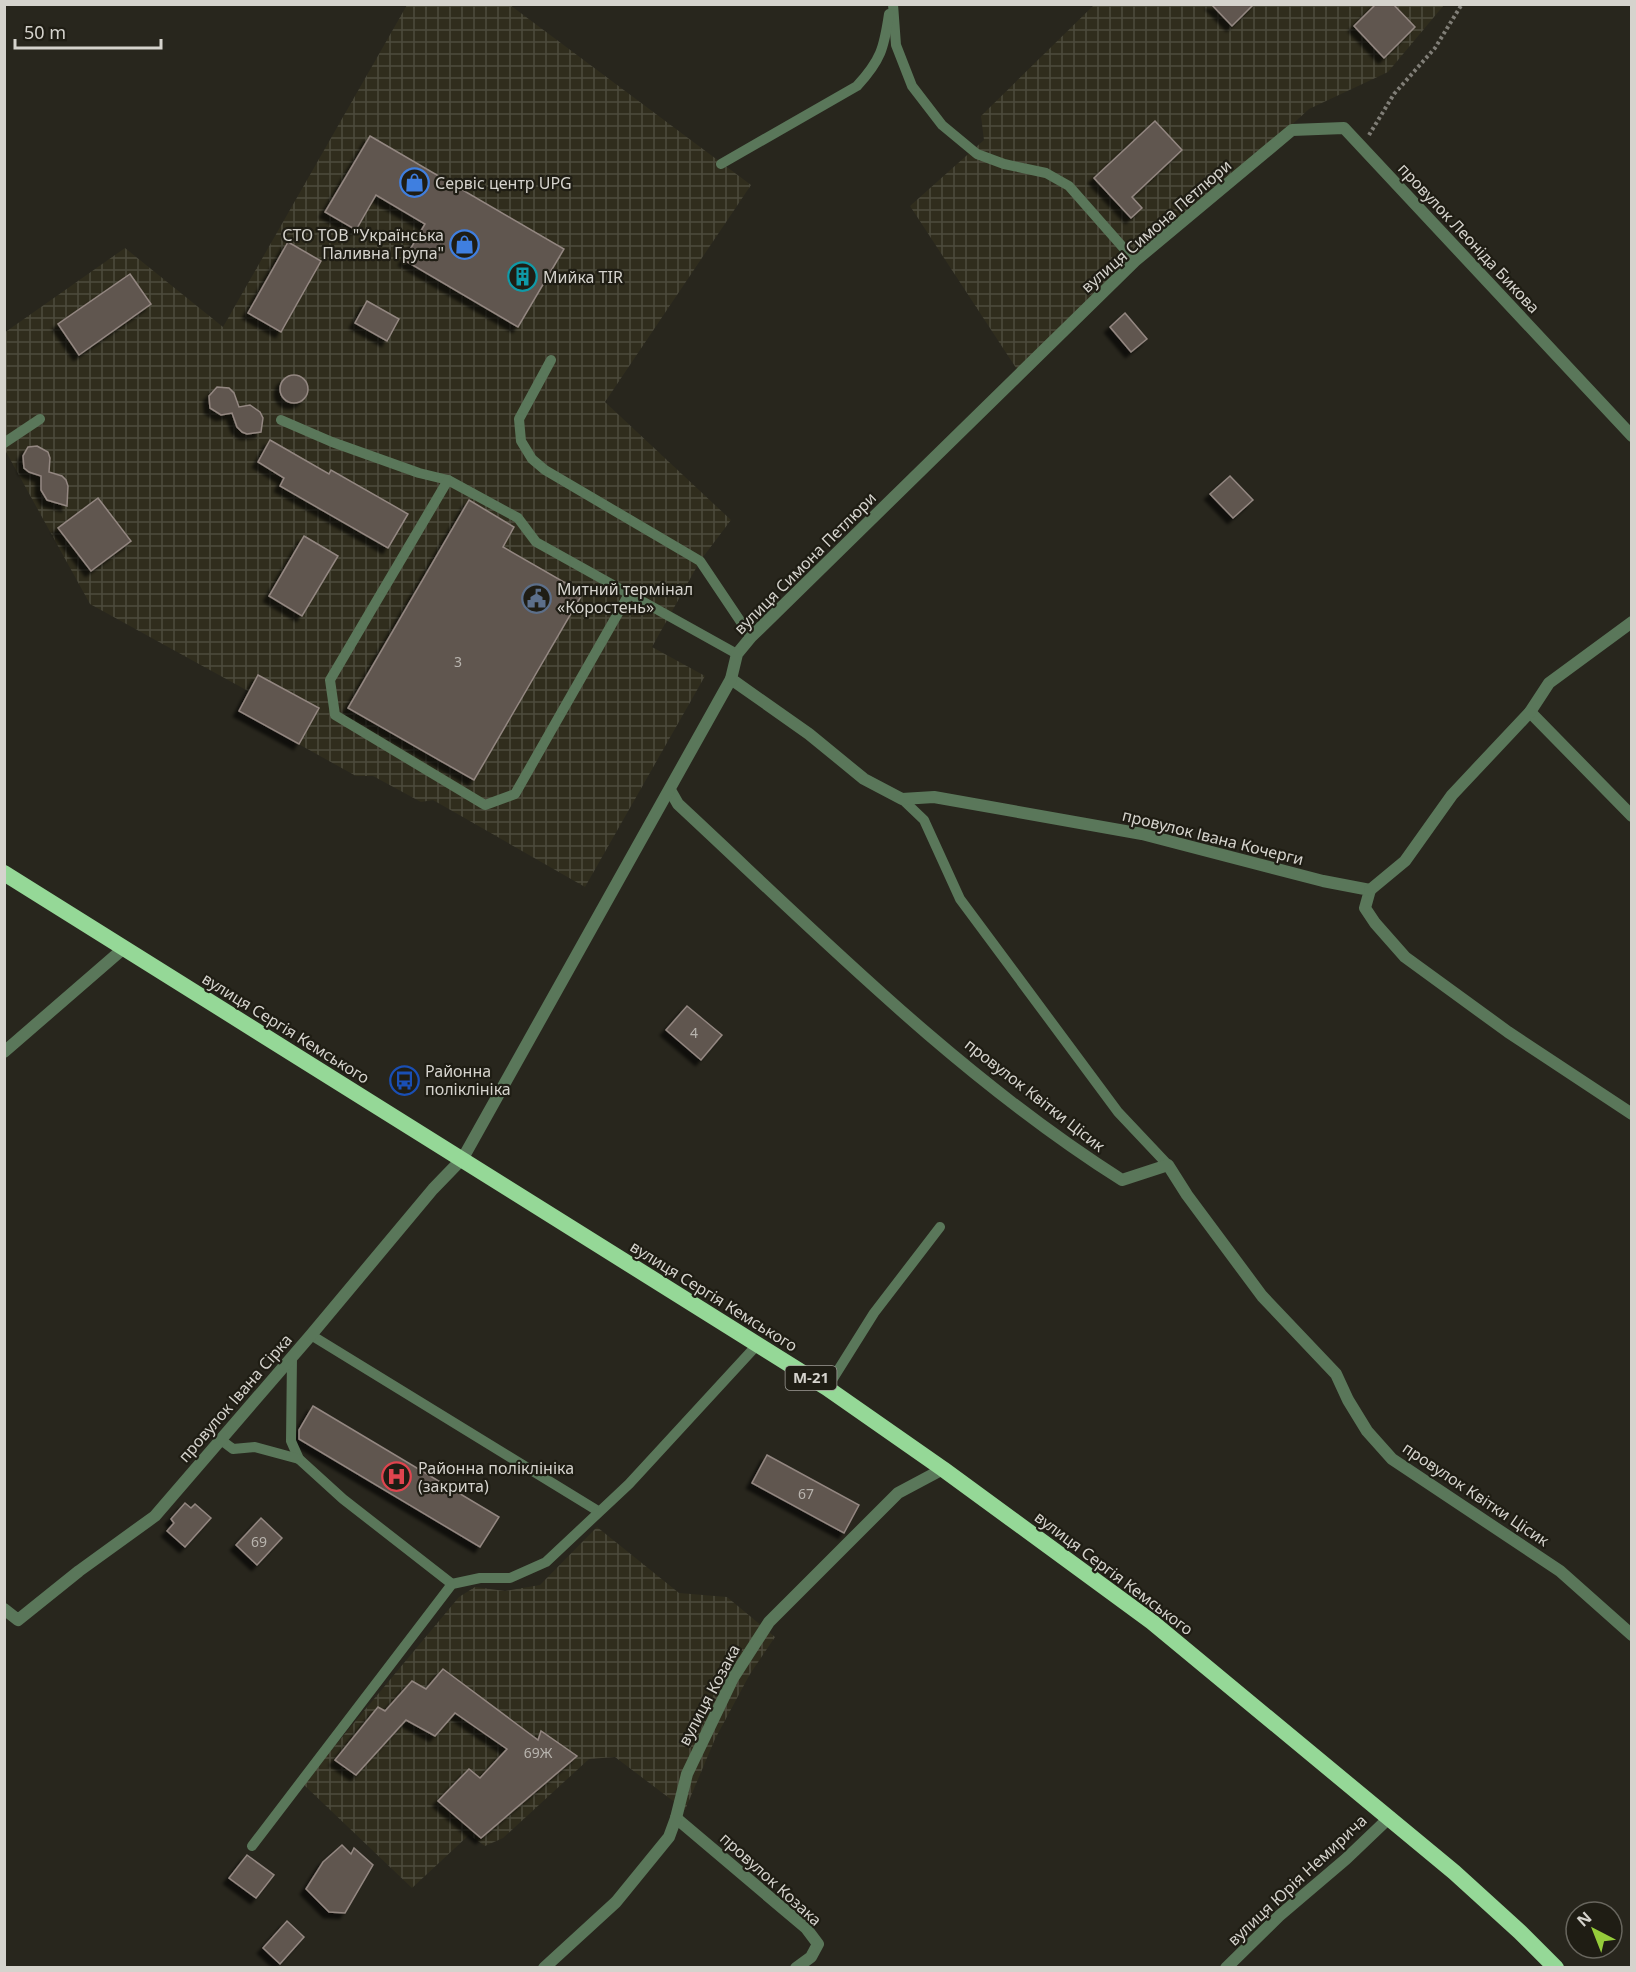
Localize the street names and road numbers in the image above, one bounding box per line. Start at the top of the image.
street label: вулиця Симона Петлюри [1076,154,1236,298]
street label: провулок Леоніда Бикова [1393,158,1545,318]
street label: вулиця Симона Петлюри [729,487,881,639]
street label: провулок Івана Кочерги [1120,804,1306,870]
street label: вулиця Сергія Кемського [198,967,374,1089]
street label: провулок Квітки Цісик [960,1033,1110,1157]
street label: вулиця Сергія Кемського [626,1235,802,1357]
street label: провулок Івана Сірка [173,1329,297,1467]
road number: М-21 [786,1366,836,1390]
street label: провулок Квітки Цісик [1398,1437,1554,1552]
street label: вулиця Сергія Кемського [1030,1506,1198,1640]
street label: вулиця Козака [673,1641,745,1749]
street label: вулиця Юрія Немирича [1223,1810,1371,1950]
street label: провулок Козака [715,1827,827,1931]

